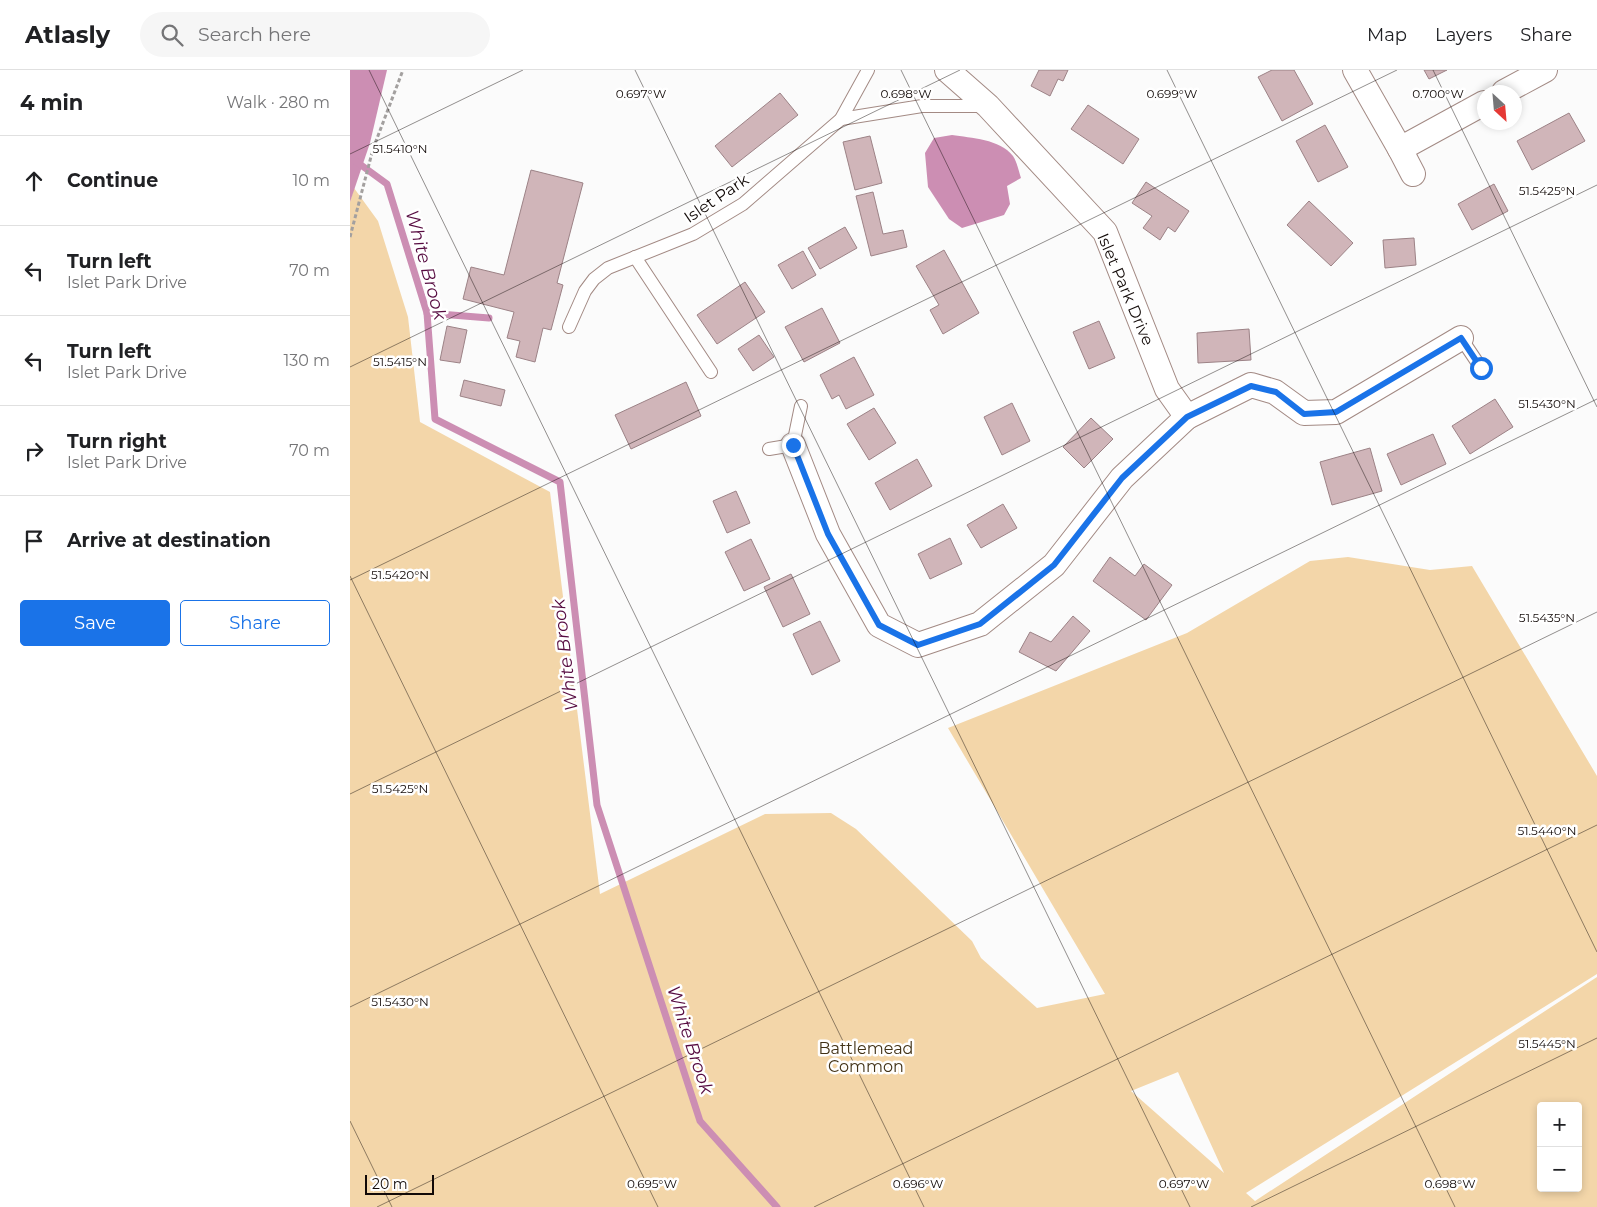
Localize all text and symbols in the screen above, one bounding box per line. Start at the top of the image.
search box [140,12,490,57]
text: Atlasly [25,20,110,49]
icon: search [158,21,186,49]
text: Search here [198,23,311,46]
text: Map [1367,24,1407,46]
text: Layers [1435,24,1492,46]
text: Share [1520,24,1572,46]
north arrow [1477,85,1522,130]
text: 0.697°W [616,86,666,101]
text: 0.698°W [880,86,932,101]
text: 0.699°W [1147,86,1197,101]
text: 0.700°W [1412,86,1464,101]
text: 4 min [20,90,83,115]
text: Walk · 280 m [226,93,330,112]
text: 51.5410°N [372,141,428,156]
icon: ahead [20,167,48,195]
text: Continue [67,169,158,192]
street label: Islet Park [680,170,753,227]
text: 10 m [292,171,330,190]
text: 51.5425°N [1519,183,1575,198]
water label: White Brook [401,208,452,324]
street label: Islet Park Drive [1093,230,1158,348]
text: Turn left [67,250,152,273]
icon: left [20,257,48,285]
text: 70 m [289,261,330,280]
text: Islet Park Drive [67,273,187,292]
text: Turn left [67,340,152,363]
icon: left [20,347,48,375]
text: 130 m [283,351,330,370]
text: 51.5415°N [373,354,427,369]
route start [1470,357,1493,380]
text: Islet Park Drive [67,363,187,382]
text: 51.5430°N [1518,396,1576,411]
text: Turn right [67,430,167,453]
route end [782,434,805,457]
icon: right [20,437,48,465]
text: 70 m [289,441,330,460]
text: Islet Park Drive [67,453,187,472]
icon: arrive [20,527,48,555]
text: Arrive at destination [67,529,271,552]
text: 51.5420°N [371,567,429,582]
water label: White Brook [547,596,583,712]
button: Save [20,600,170,646]
button: Share [180,600,330,646]
text: 51.5435°N [1519,610,1575,625]
text: 51.5425°N [372,781,428,796]
text: 51.5440°N [1517,823,1577,838]
water label: White Brook [662,983,718,1098]
text: 51.5430°N [371,994,429,1009]
text: 51.5445°N [1518,1036,1576,1051]
park label: Battlemead Common [819,1039,913,1076]
map controls [1537,1102,1582,1192]
button: + [1537,1102,1582,1147]
button: − [1537,1147,1582,1192]
scale bar [365,1172,434,1195]
text: 20 m [372,1175,408,1193]
text: 0.695°W [627,1176,677,1191]
text: 0.696°W [893,1176,943,1191]
text: 0.697°W [1159,1176,1209,1191]
text: 0.698°W [1424,1176,1476,1191]

